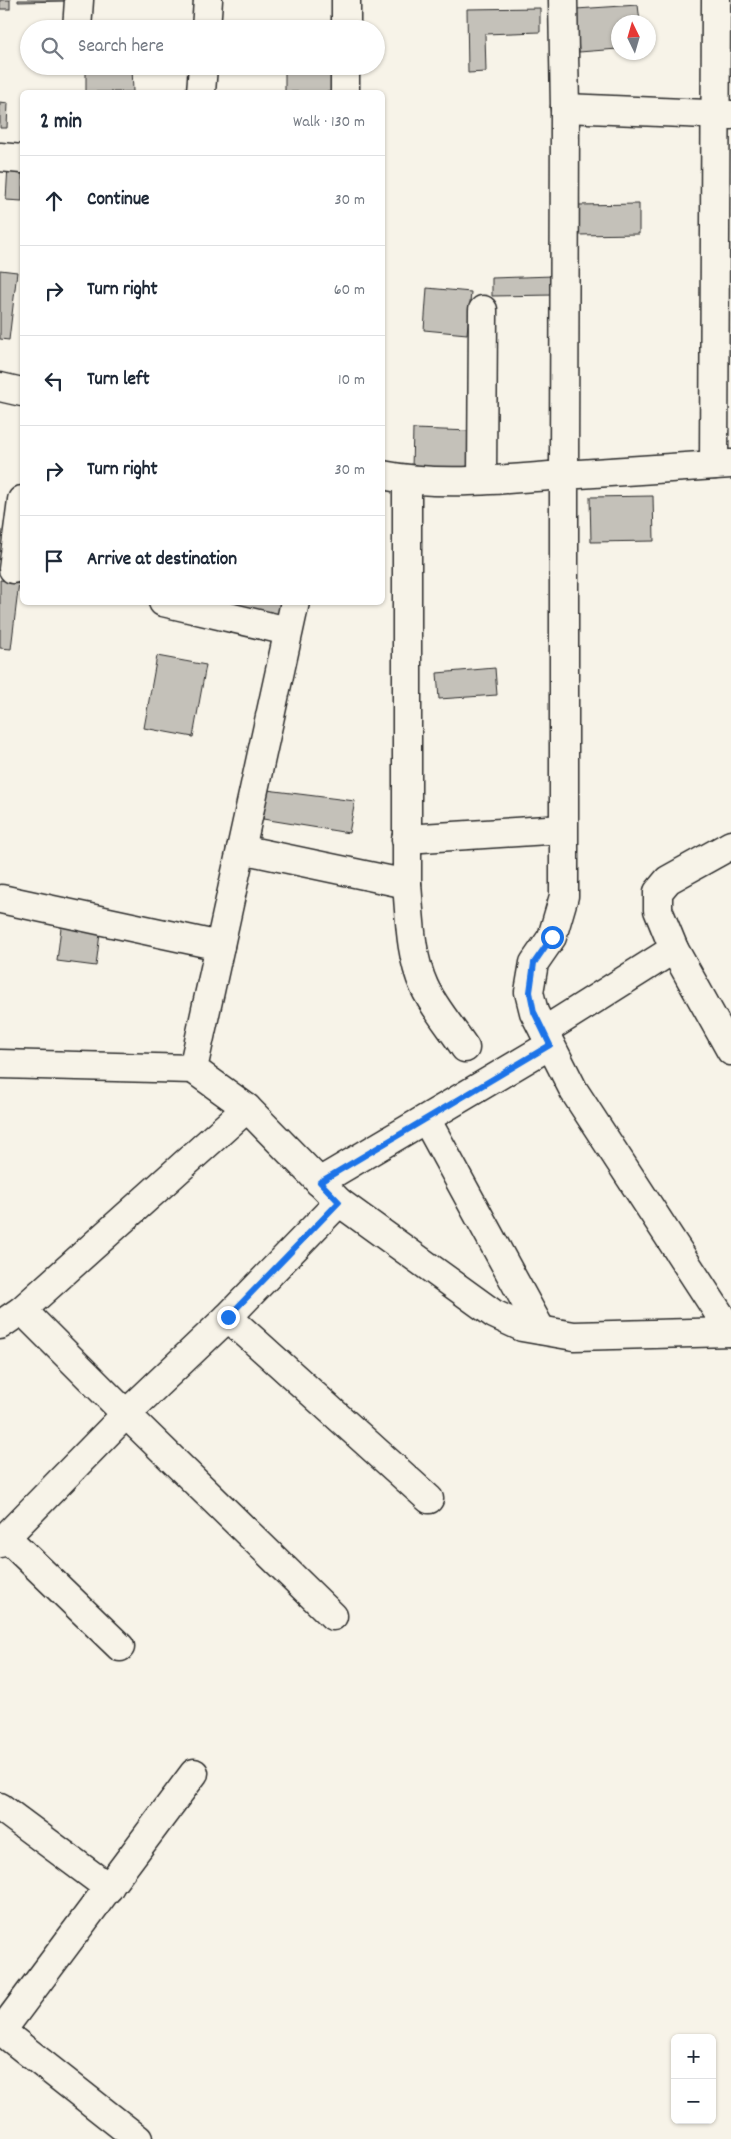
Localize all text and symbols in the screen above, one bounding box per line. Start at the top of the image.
north arrow [611,15,656,60]
search box [20,20,385,75]
icon: search [38,34,66,62]
text: Search here [78,34,164,61]
text: 2 min [40,108,82,138]
text: Walk · 130 m [293,111,365,134]
icon: ahead [40,187,68,215]
text: Continue [87,187,149,214]
text: 30 m [335,189,365,212]
icon: right [40,277,68,305]
text: Turn right [87,277,158,304]
text: 60 m [334,279,365,302]
icon: left [40,367,68,395]
text: Turn left [87,367,150,394]
text: 10 m [338,369,365,392]
icon: right [40,457,68,485]
text: Turn right [87,457,158,484]
text: 30 m [335,459,365,482]
icon: arrive [40,547,68,575]
text: Arrive at destination [87,547,237,574]
route start [541,926,564,949]
route end [217,1306,240,1329]
map controls [671,2034,716,2124]
button: + [671,2034,716,2079]
button: − [671,2079,716,2124]

